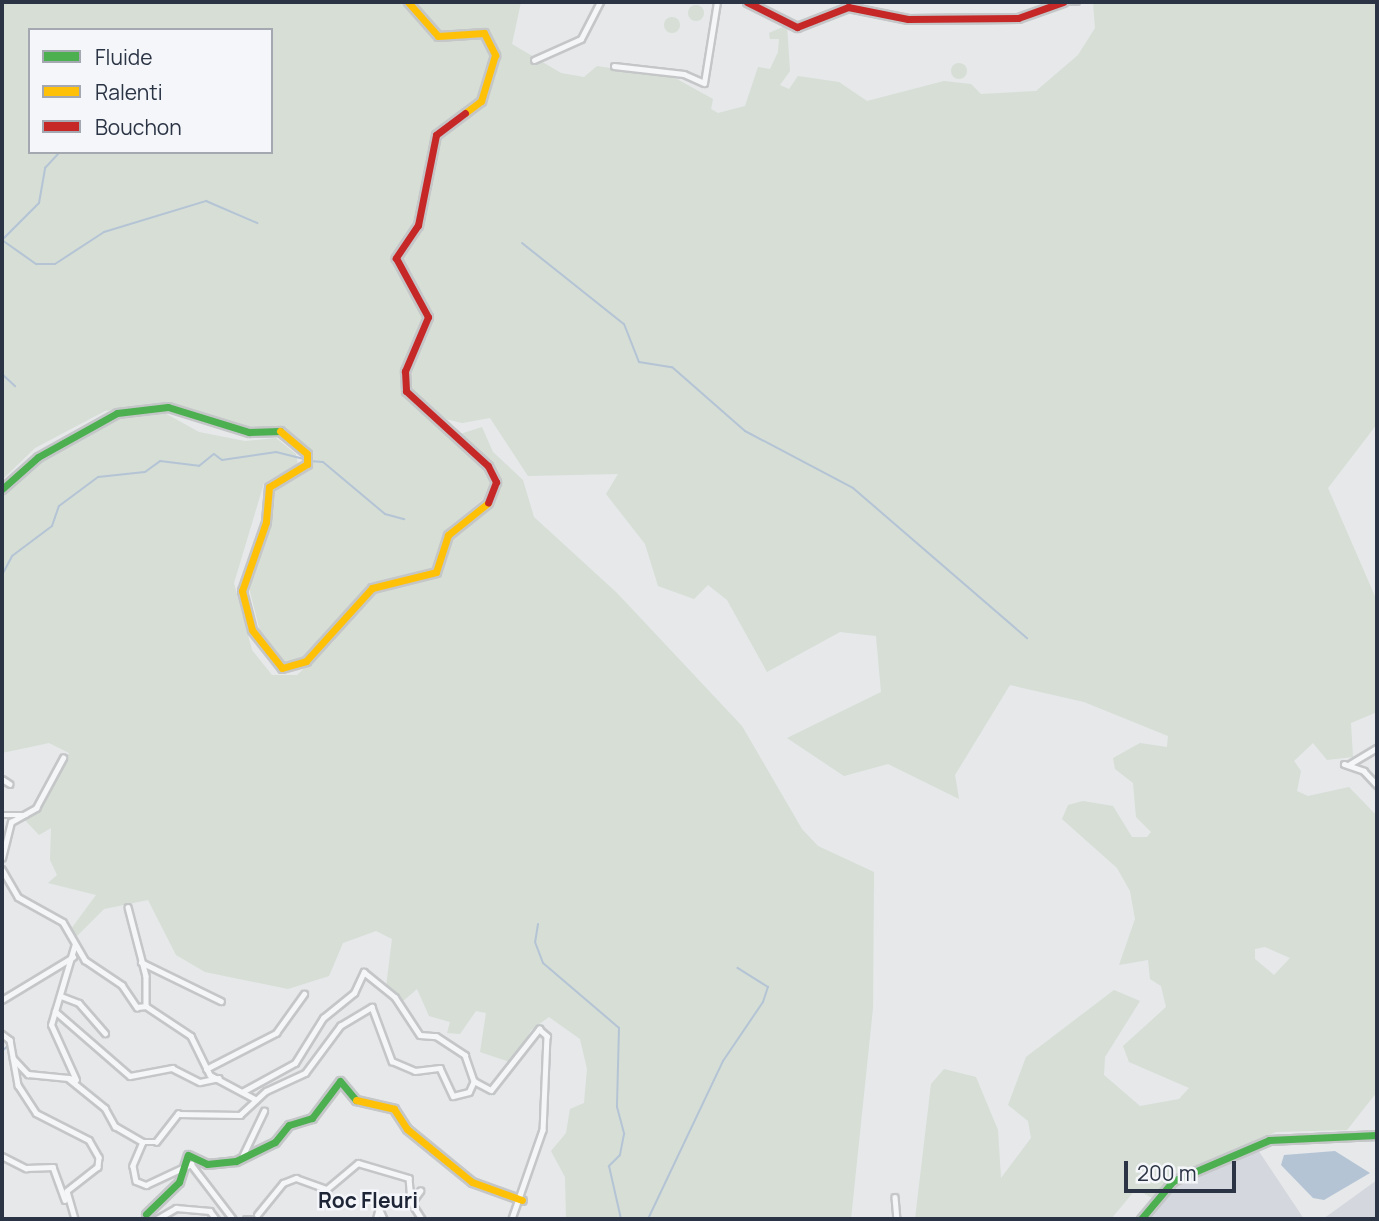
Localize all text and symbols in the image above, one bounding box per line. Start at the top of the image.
legend [28,28,273,154]
text: Fluide [95,43,153,71]
text: Ralenti [95,78,163,106]
text: Bouchon [95,113,182,141]
scale bar [1127,1148,1239,1192]
text: 200 m [1137,1159,1197,1187]
district label: Roc Fleuri [318,1187,418,1213]

